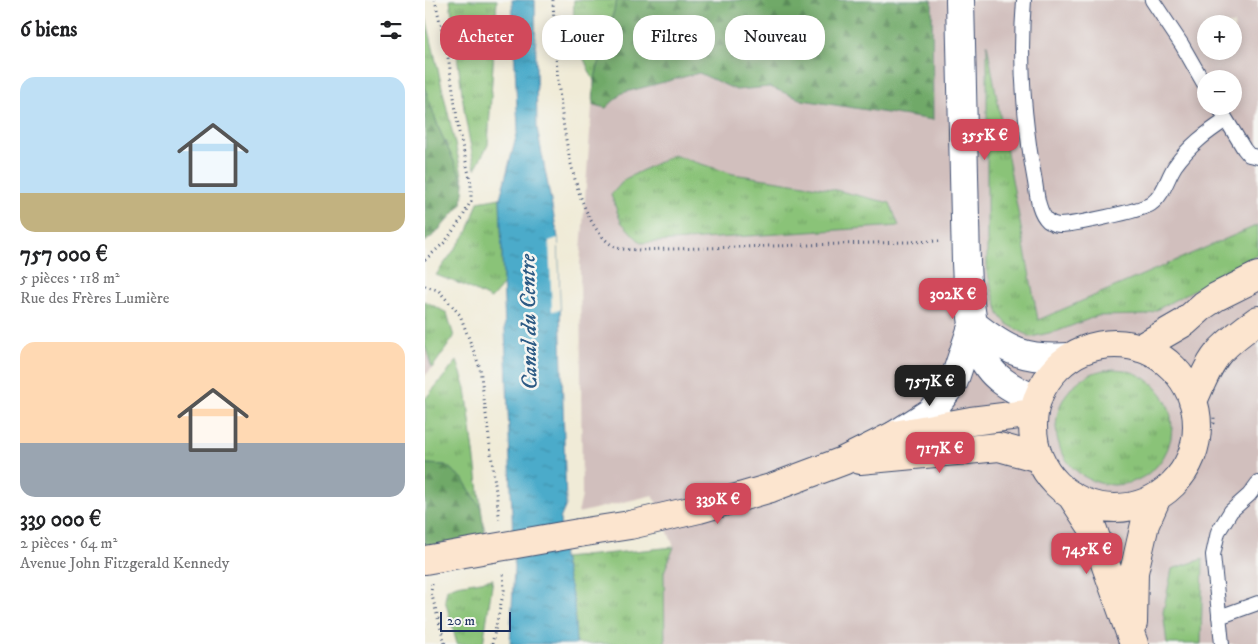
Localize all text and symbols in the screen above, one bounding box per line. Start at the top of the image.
chip: Acheter [440,15,532,60]
chip: Louer [542,15,623,60]
chip: Filtres [633,15,715,60]
chip: Nouveau [725,15,825,60]
map controls [1197,15,1242,115]
button: + [1197,15,1242,60]
icon: filters [377,16,405,44]
text: 6 biens [20,17,77,43]
button: − [1197,70,1242,115]
icon: home [168,110,258,200]
pin: 355K € [944,119,1026,161]
text: 355K € [962,125,1008,145]
text: 757 000 € [20,242,108,268]
water label: Canal du Centre [514,253,544,390]
text: 5 pièces · 118 m² [20,268,120,288]
pin: 302K € [912,278,994,320]
text: 302K € [930,284,976,304]
text: Rue des Frères Lumière [20,288,169,308]
pin: 757K € [889,364,971,407]
text: 757K € [906,371,954,391]
icon: home [168,375,258,465]
pin: 717K € [899,432,981,474]
text: 717K € [917,438,963,458]
pin: 339K € [677,482,759,525]
text: 339K € [696,489,740,509]
text: 339 000 € [20,507,101,533]
pin: 745K € [1046,532,1128,575]
text: 2 pièces · 64 m² [20,533,117,553]
text: 745K € [1062,539,1112,559]
text: Avenue John Fitzgerald Kennedy [20,553,229,573]
scale bar [440,609,511,632]
text: 20 m [447,612,475,630]

